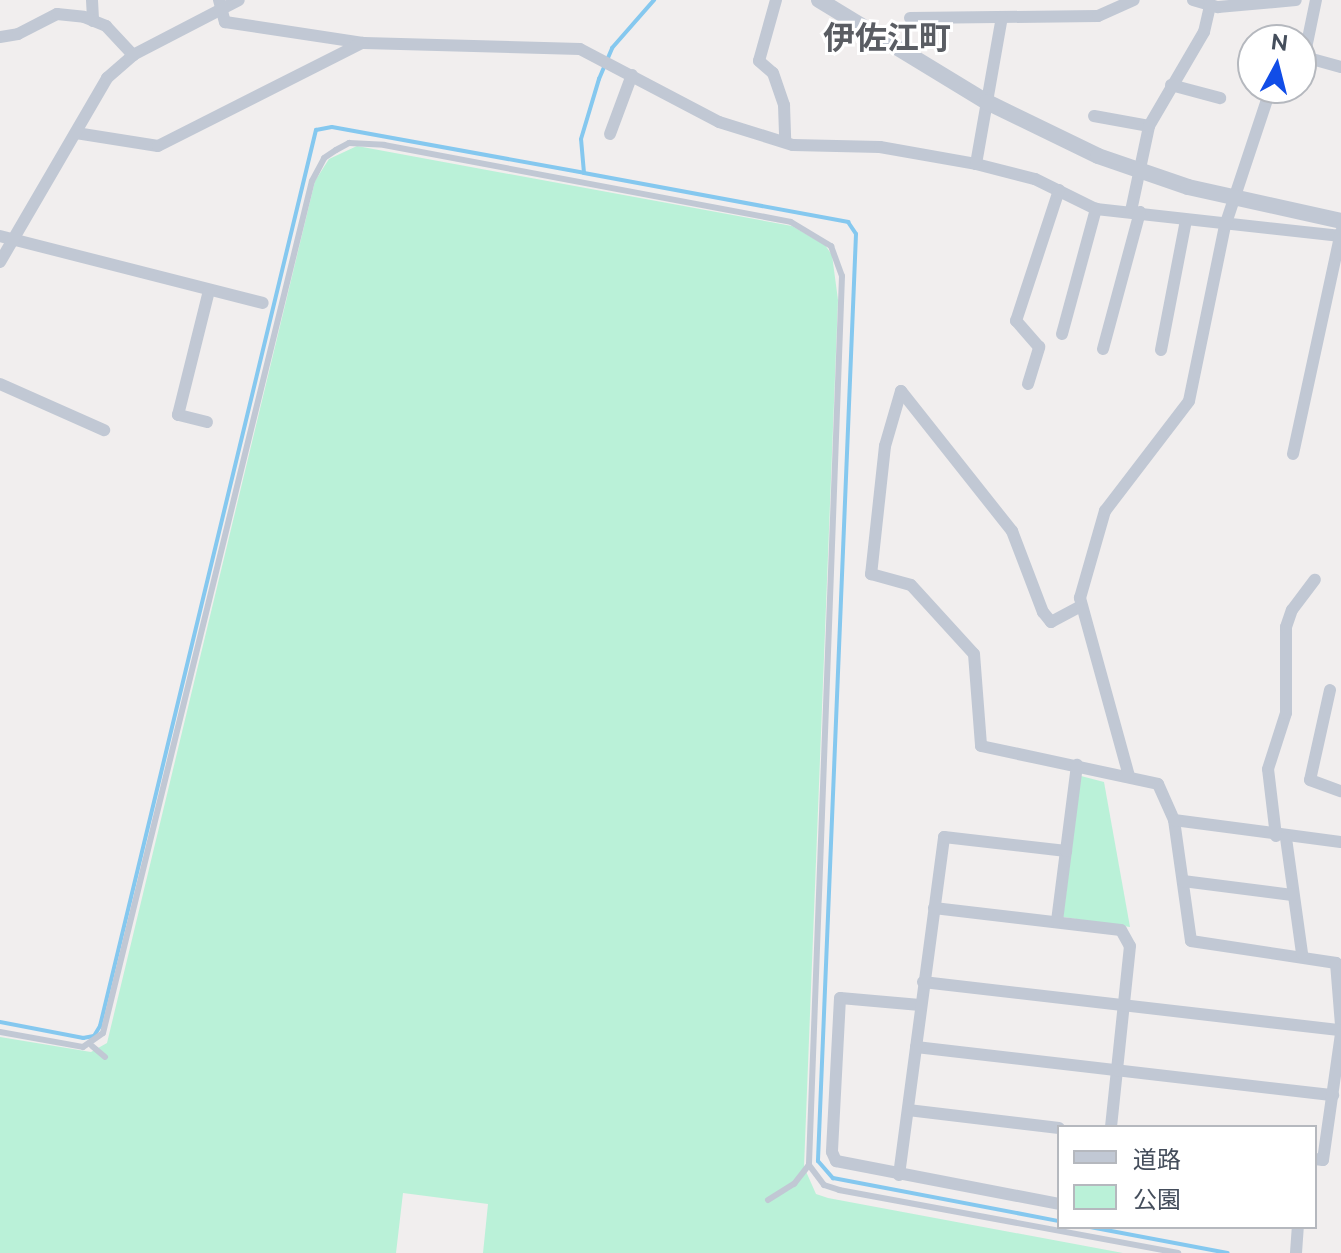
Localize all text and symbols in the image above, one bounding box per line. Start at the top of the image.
district label: 伊佐江町 [823,19,951,57]
north arrow [1237,24,1317,104]
text: N [1270,28,1290,56]
legend [1057,1125,1317,1229]
text: 道路 [1133,1145,1181,1174]
text: 公園 [1133,1185,1181,1214]

